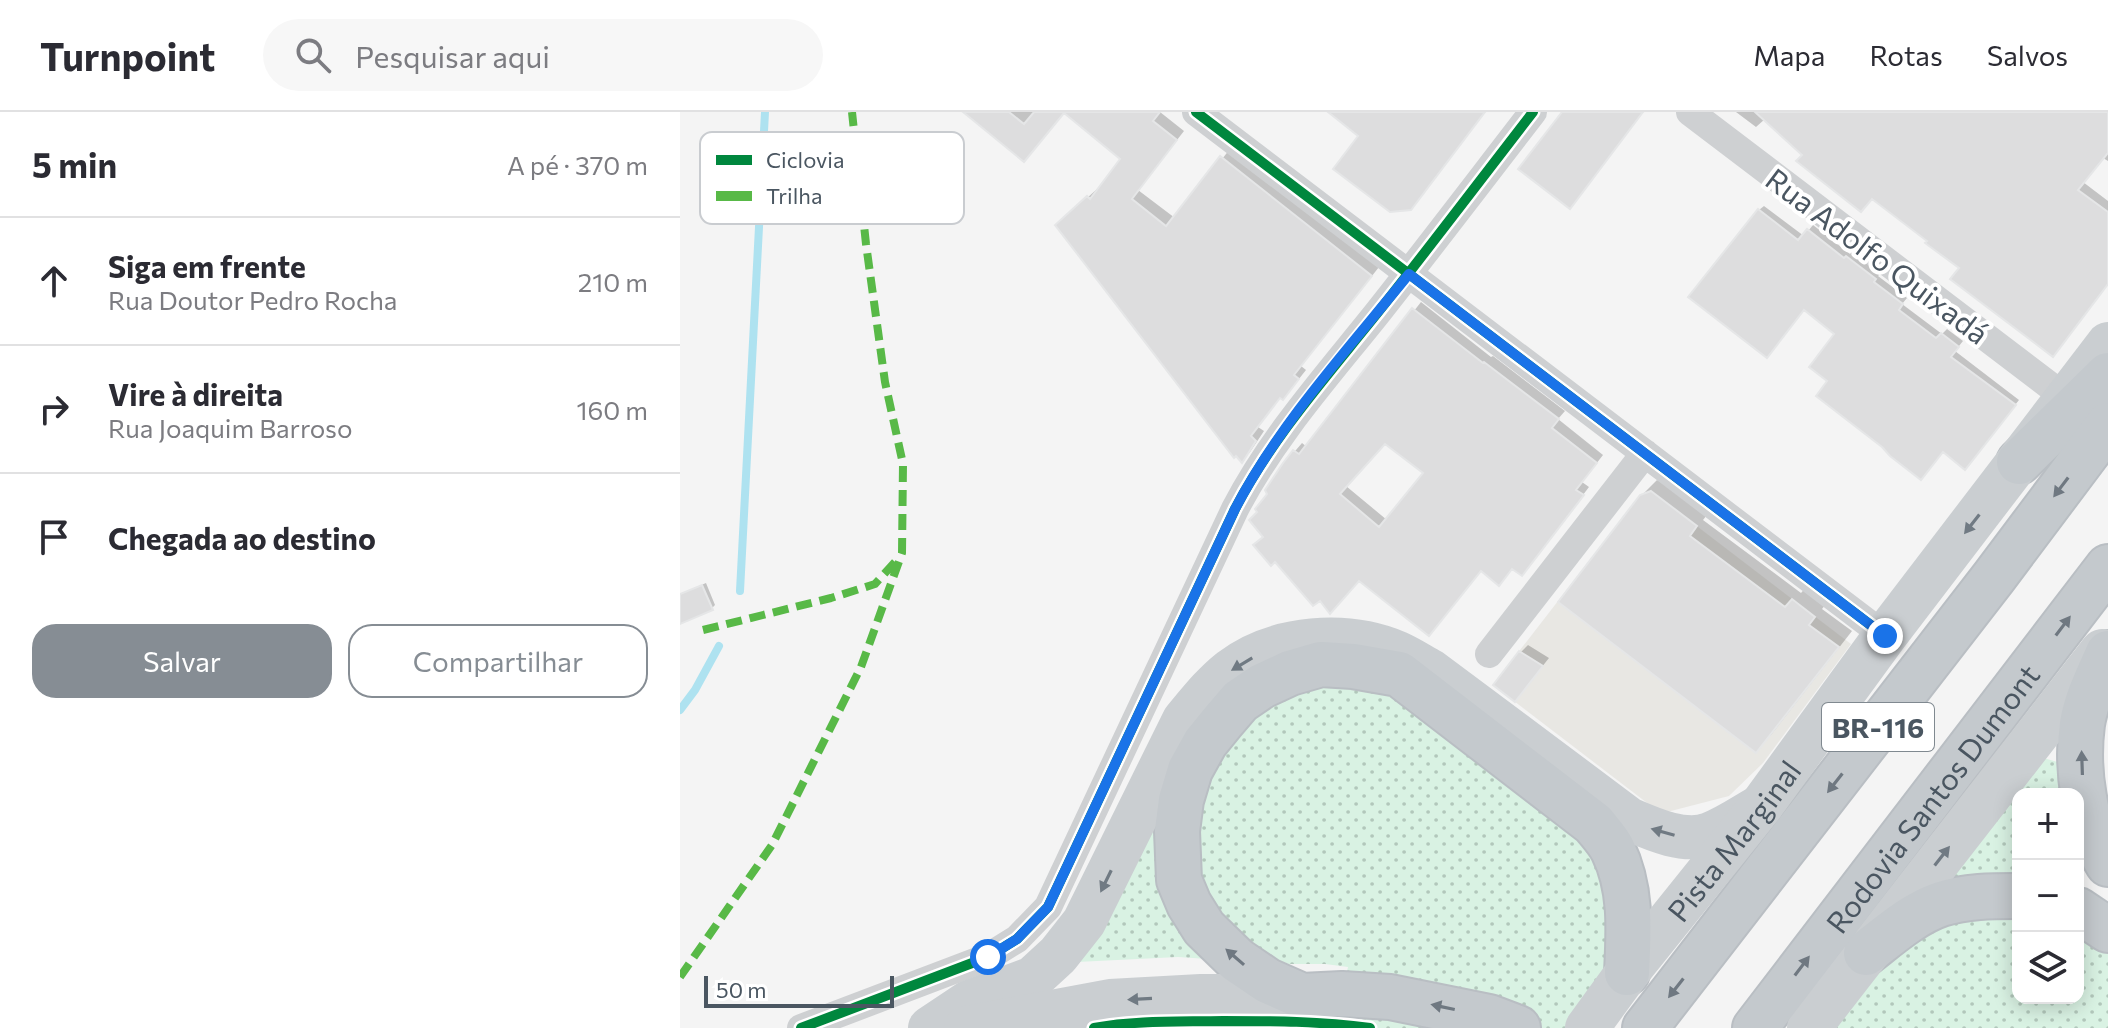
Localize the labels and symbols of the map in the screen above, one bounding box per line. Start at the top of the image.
legend [700,132,964,224]
text: Ciclovia [766,146,844,173]
street label: Rua Adolfo Quixadá [1759,159,1997,351]
text: Trilha [766,182,822,209]
one-way arrow [2054,477,2070,497]
one-way arrow [1964,514,1980,534]
one-way arrow [2054,616,2070,636]
route end [1867,618,1903,654]
street label: Rodovia Santos Dumont [1817,656,2046,939]
one-way arrow [1231,657,1253,671]
road number: BR-116 [1822,703,1934,751]
one-way arrow [2076,750,2088,775]
street label: Pista Marginal [1658,752,1807,928]
one-way arrow [1828,772,1844,793]
one-way arrow [1651,825,1676,837]
one-way arrow [1934,846,1950,866]
one-way arrow [1099,869,1112,892]
route start [970,939,1006,975]
one-way arrow [1225,949,1245,966]
one-way arrow [1794,956,1810,976]
scale bar [704,972,894,1008]
one-way arrow [1669,978,1685,998]
one-way arrow [1127,993,1152,1006]
one-way arrow [1430,1000,1455,1013]

